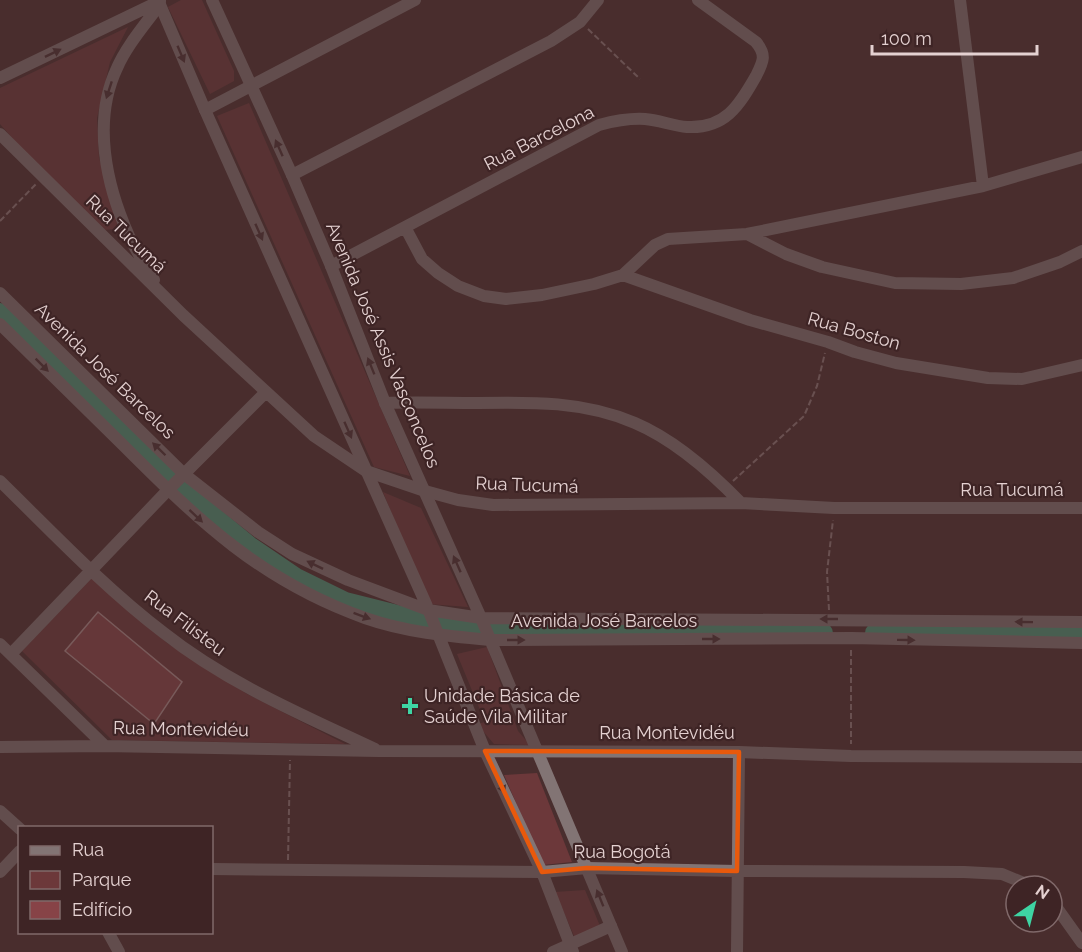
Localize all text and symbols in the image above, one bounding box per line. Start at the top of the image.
scale bar [872,18,1037,56]
text: 100 m [881,28,932,49]
one-way arrow [177,45,186,63]
one-way arrow [44,48,61,57]
one-way arrow [104,81,113,99]
street label: Rua Barcelona [480,101,597,174]
one-way arrow [275,139,284,156]
street label: Rua Tucumá [82,190,171,277]
street label: Avenida José Assis Vasconcelos [322,219,445,471]
one-way arrow [255,224,264,241]
street label: Avenida José Barcelos [31,298,180,443]
street label: Rua Boston [805,307,903,354]
one-way arrow [365,357,375,375]
one-way arrow [34,358,49,372]
one-way arrow [343,421,352,438]
one-way arrow [153,443,167,457]
street label: Rua Tucumá [475,472,579,497]
street label: Rua Tucumá [960,479,1064,500]
one-way arrow [189,509,204,523]
one-way arrow [452,555,462,573]
one-way arrow [307,560,324,569]
street label: Rua Filisteu [141,585,230,660]
street label: Avenida José Barcelos [511,610,698,631]
one-way arrow [353,612,371,622]
one-way arrow [819,614,838,624]
one-way arrow [1014,617,1033,627]
one-way arrow [701,634,720,644]
one-way arrow [506,635,525,645]
one-way arrow [896,635,915,644]
place label: Unidade Básica de Saúde Vila Militar [424,685,580,727]
marker: Unidade Básica de Saúde Vila Militar [401,697,419,715]
street label: Rua Montevidéu [113,717,249,740]
street label: Rua Montevidéu [599,722,735,743]
one-way arrow [497,777,506,794]
legend [18,826,213,934]
text: Rua [72,839,104,860]
street label: Rua Bogotá [574,841,670,862]
text: Parque [72,869,132,890]
north arrow [1004,874,1064,934]
text: N [1032,881,1053,903]
one-way arrow [595,889,604,907]
text: Edifício [72,899,132,920]

